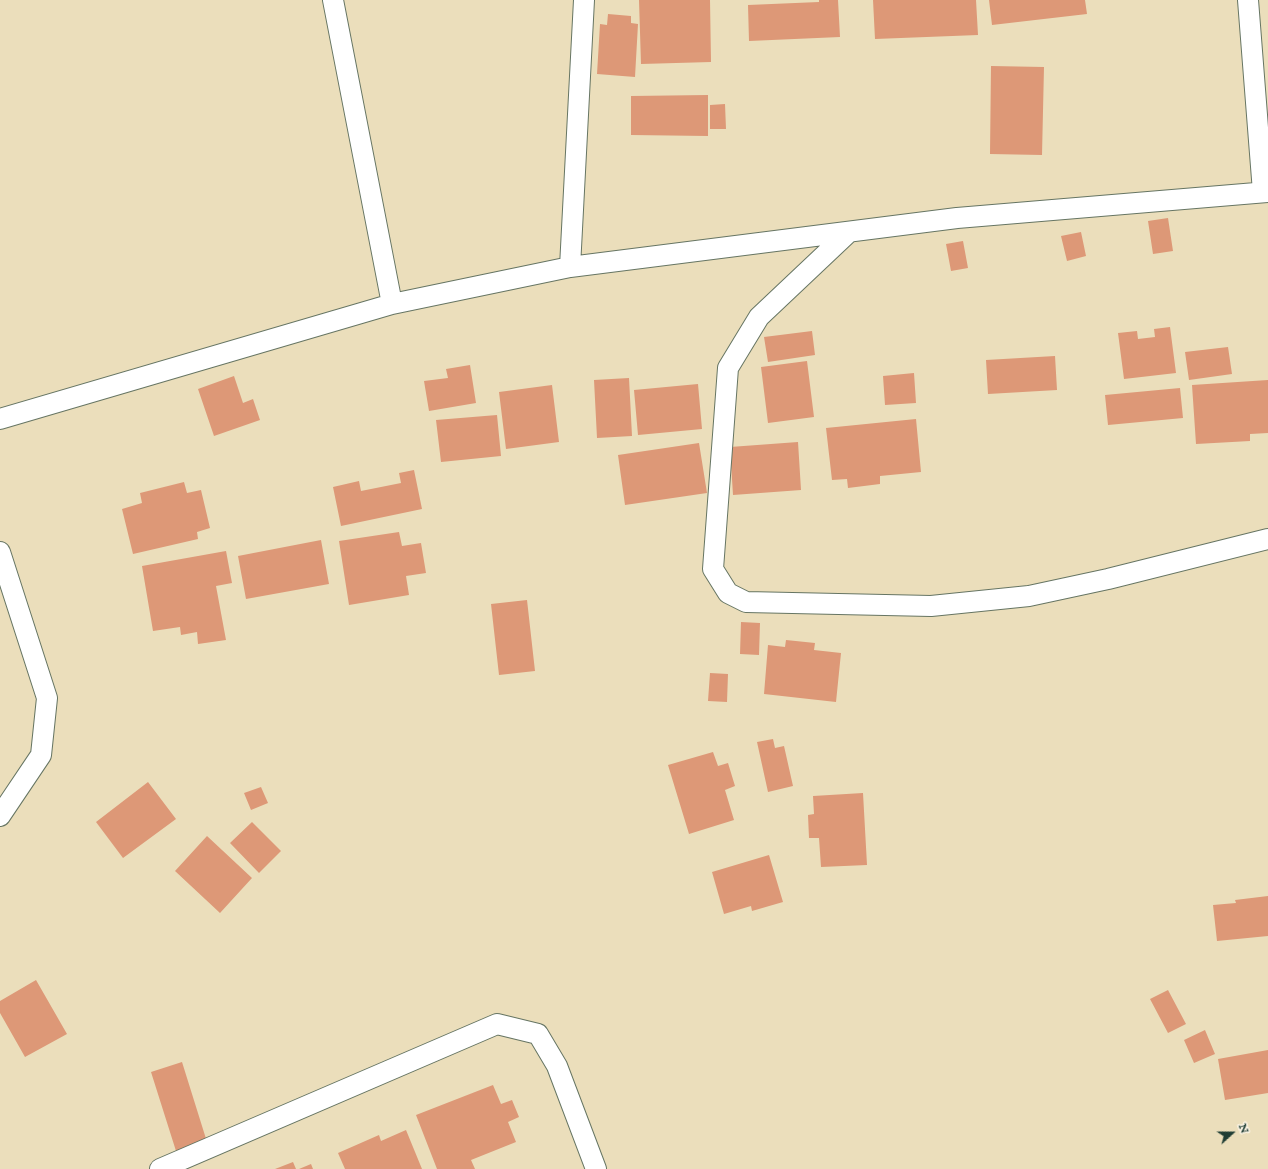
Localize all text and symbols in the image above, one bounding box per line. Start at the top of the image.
north arrow [1212,1113,1252,1153]
text: N [1235,1122,1251,1136]

